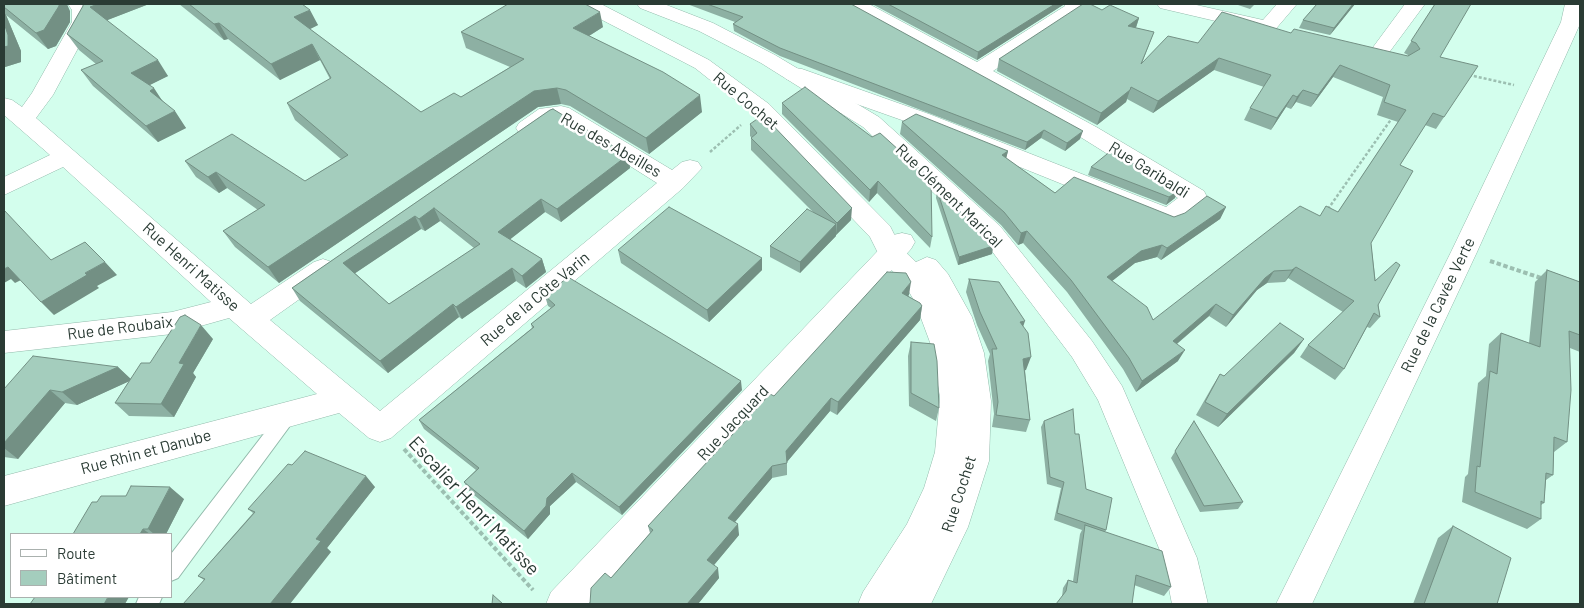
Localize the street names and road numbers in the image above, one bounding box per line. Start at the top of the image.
street label: Rue Cochet [709,68,783,134]
street label: Rue des Abeilles [557,109,665,181]
street label: Rue Garibaldi [1105,138,1193,202]
street label: Rue Clément Marical [892,140,1006,252]
street label: Rue Henri Matisse [139,218,243,316]
street label: Rue de la Cavée Verte [1397,234,1479,376]
street label: Rue de la Côte Varin [477,248,593,350]
street label: Rue de Roubaix [66,312,174,344]
street label: Rue Jacquard [693,381,773,465]
street label: Rue Rhin et Danube [79,425,213,479]
street label: Escalier Henri Matisse [404,432,544,580]
street label: Rue Cochet [938,453,980,535]

